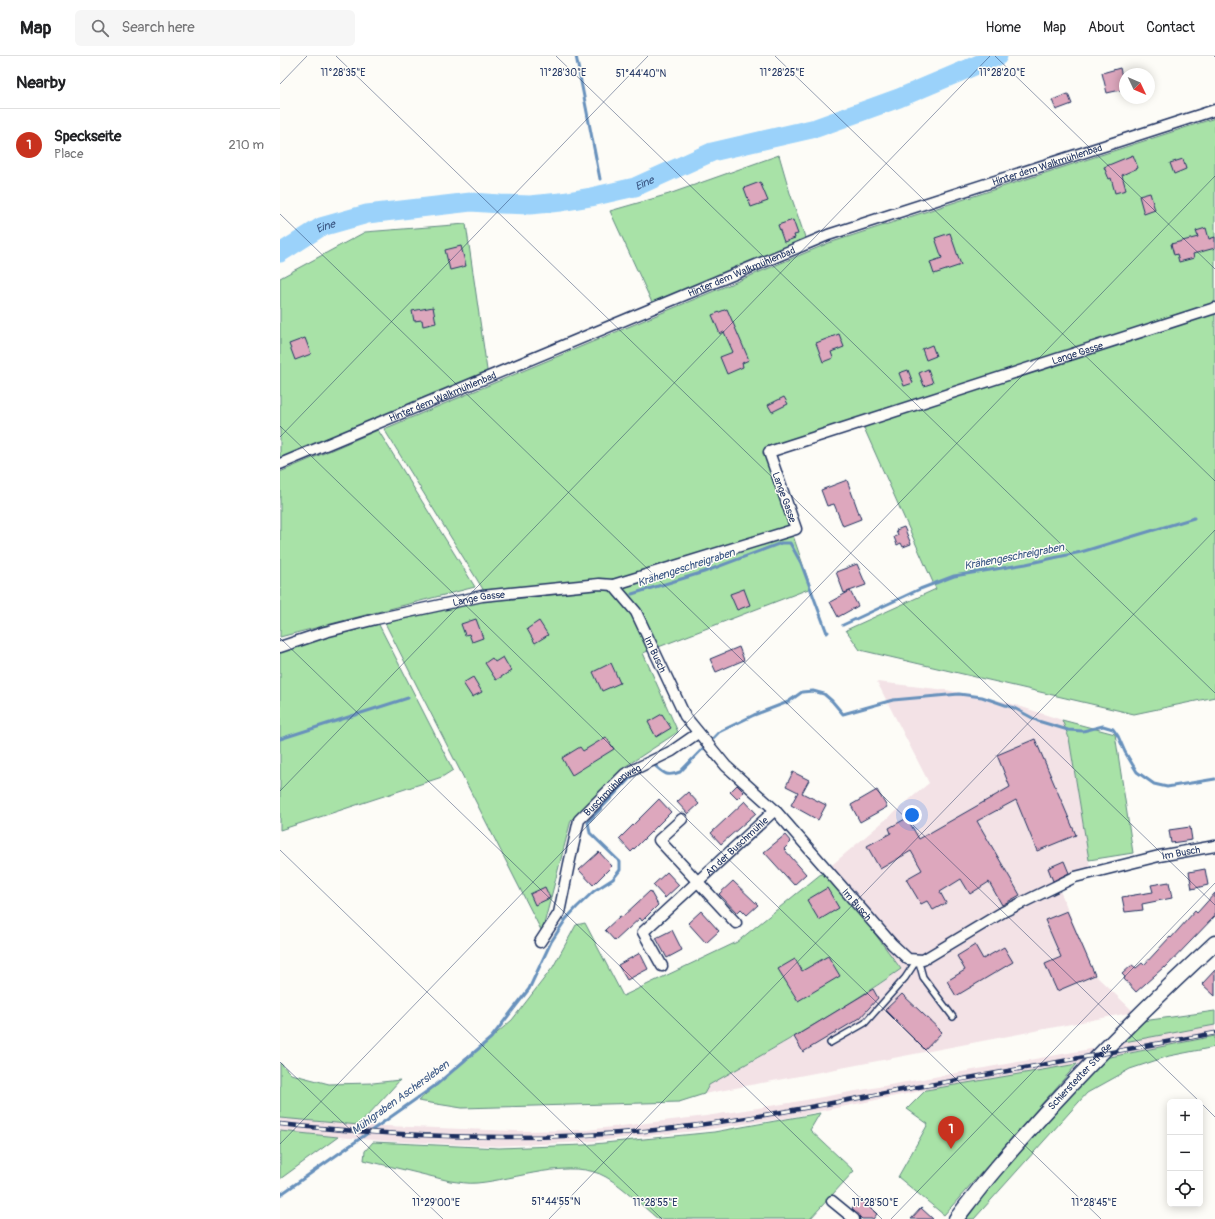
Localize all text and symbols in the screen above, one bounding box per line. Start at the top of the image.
search box [75,10,355,46]
text: Map [20,16,51,40]
icon: search [89,17,111,39]
text: Search here [121,18,195,37]
text: Home [986,19,1021,36]
text: Map [1043,19,1066,36]
text: About [1088,19,1124,36]
text: Contact [1146,19,1195,36]
text: 11°28'35"E [320,67,366,79]
text: 11°28'30"E [540,67,586,79]
text: 11°28'25"E [759,67,805,79]
text: 11°28'20"E [979,67,1025,79]
text: 51°44'40"N [616,68,667,80]
north arrow [1119,68,1155,104]
text: Nearby [16,72,65,93]
text: Speckseite [54,127,121,146]
text: 1 [26,137,32,153]
text: 210 m [228,137,264,153]
street label: Hinter dem Walkmühlenbad [991,142,1104,189]
text: Place [54,146,83,162]
water label: Eine [633,173,657,193]
water label: Eine [313,217,338,236]
street label: Hinter dem Walkmühlenbad [686,244,797,300]
street label: Lange Gasse [1050,340,1105,367]
street label: Hinter dem Walkmühlenbad [387,369,498,425]
street label: Lange Gasse [769,470,799,524]
water label: Krähengeschreigraben [963,540,1066,573]
water label: Krähengeschreigraben [636,545,737,589]
street label: Lange Gasse [452,589,506,609]
street label: Im Busch [641,634,669,675]
street label: Buschmühlenweg [582,762,643,819]
your location [902,805,922,825]
street label: An der Buschmühle [703,815,771,878]
street label: Im Busch [1161,844,1202,862]
street label: Im Busch [839,886,874,924]
street label: Schierstedter Straße [1046,1041,1115,1113]
water label: Mühlgraben Aschersleben [349,1057,452,1137]
map controls [1167,1099,1203,1207]
button: + [1167,1099,1203,1135]
pin: 1 [938,1116,964,1149]
button: − [1167,1135,1203,1171]
button: locate [1167,1171,1203,1207]
text: 51°44'55"N [532,1196,581,1208]
text: 11°29'00"E [412,1197,460,1209]
text: 11°28'55"E [633,1197,677,1209]
text: 11°28'50"E [852,1197,898,1209]
text: 11°28'45"E [1071,1197,1117,1209]

